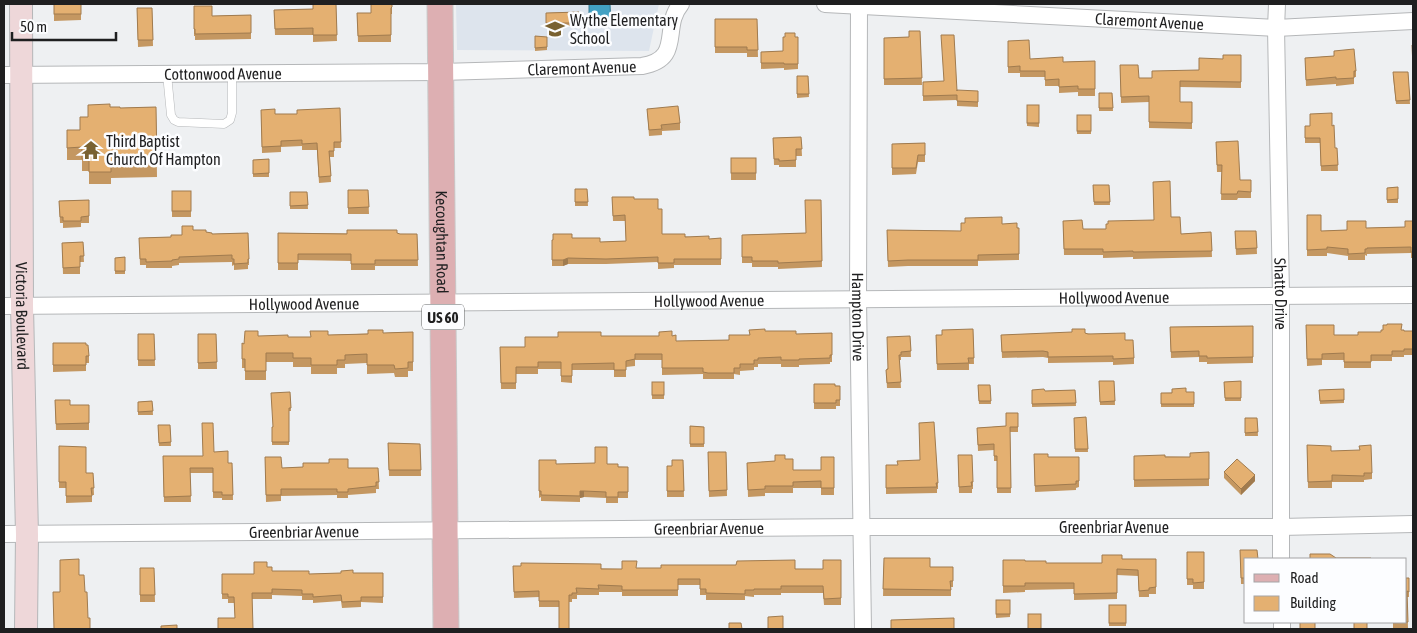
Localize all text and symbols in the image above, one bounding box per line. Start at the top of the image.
street label: Claremont Avenue [1095,9,1204,33]
scale bar [12,10,116,42]
place label: Wythe Elementary School [570,11,678,47]
text: 50 m [20,18,47,35]
school or university icon: Wythe Elementary School [544,18,566,40]
street label: Claremont Avenue [527,57,637,78]
street label: Cottonwood Avenue [164,64,282,83]
place label: Third Baptist Church Of Hampton [106,132,221,169]
temple icon: Third Baptist Church Of Hampton [80,139,102,161]
street label: Kecoughtan Road [432,190,452,294]
street label: Shatto Drive [1271,258,1290,330]
street label: Victoria Boulevard [13,262,32,370]
street label: Hampton Drive [848,273,868,362]
street label: Hollywood Avenue [1059,288,1169,308]
street label: Hollywood Avenue [654,291,764,311]
street label: Hollywood Avenue [249,294,359,314]
road number: US 60 [422,304,464,330]
street label: Greenbriar Avenue [1059,518,1169,536]
street label: Greenbriar Avenue [654,519,764,538]
street label: Greenbriar Avenue [249,522,359,541]
legend [1244,558,1407,623]
text: Road [1290,569,1319,586]
text: Building [1290,594,1336,611]

